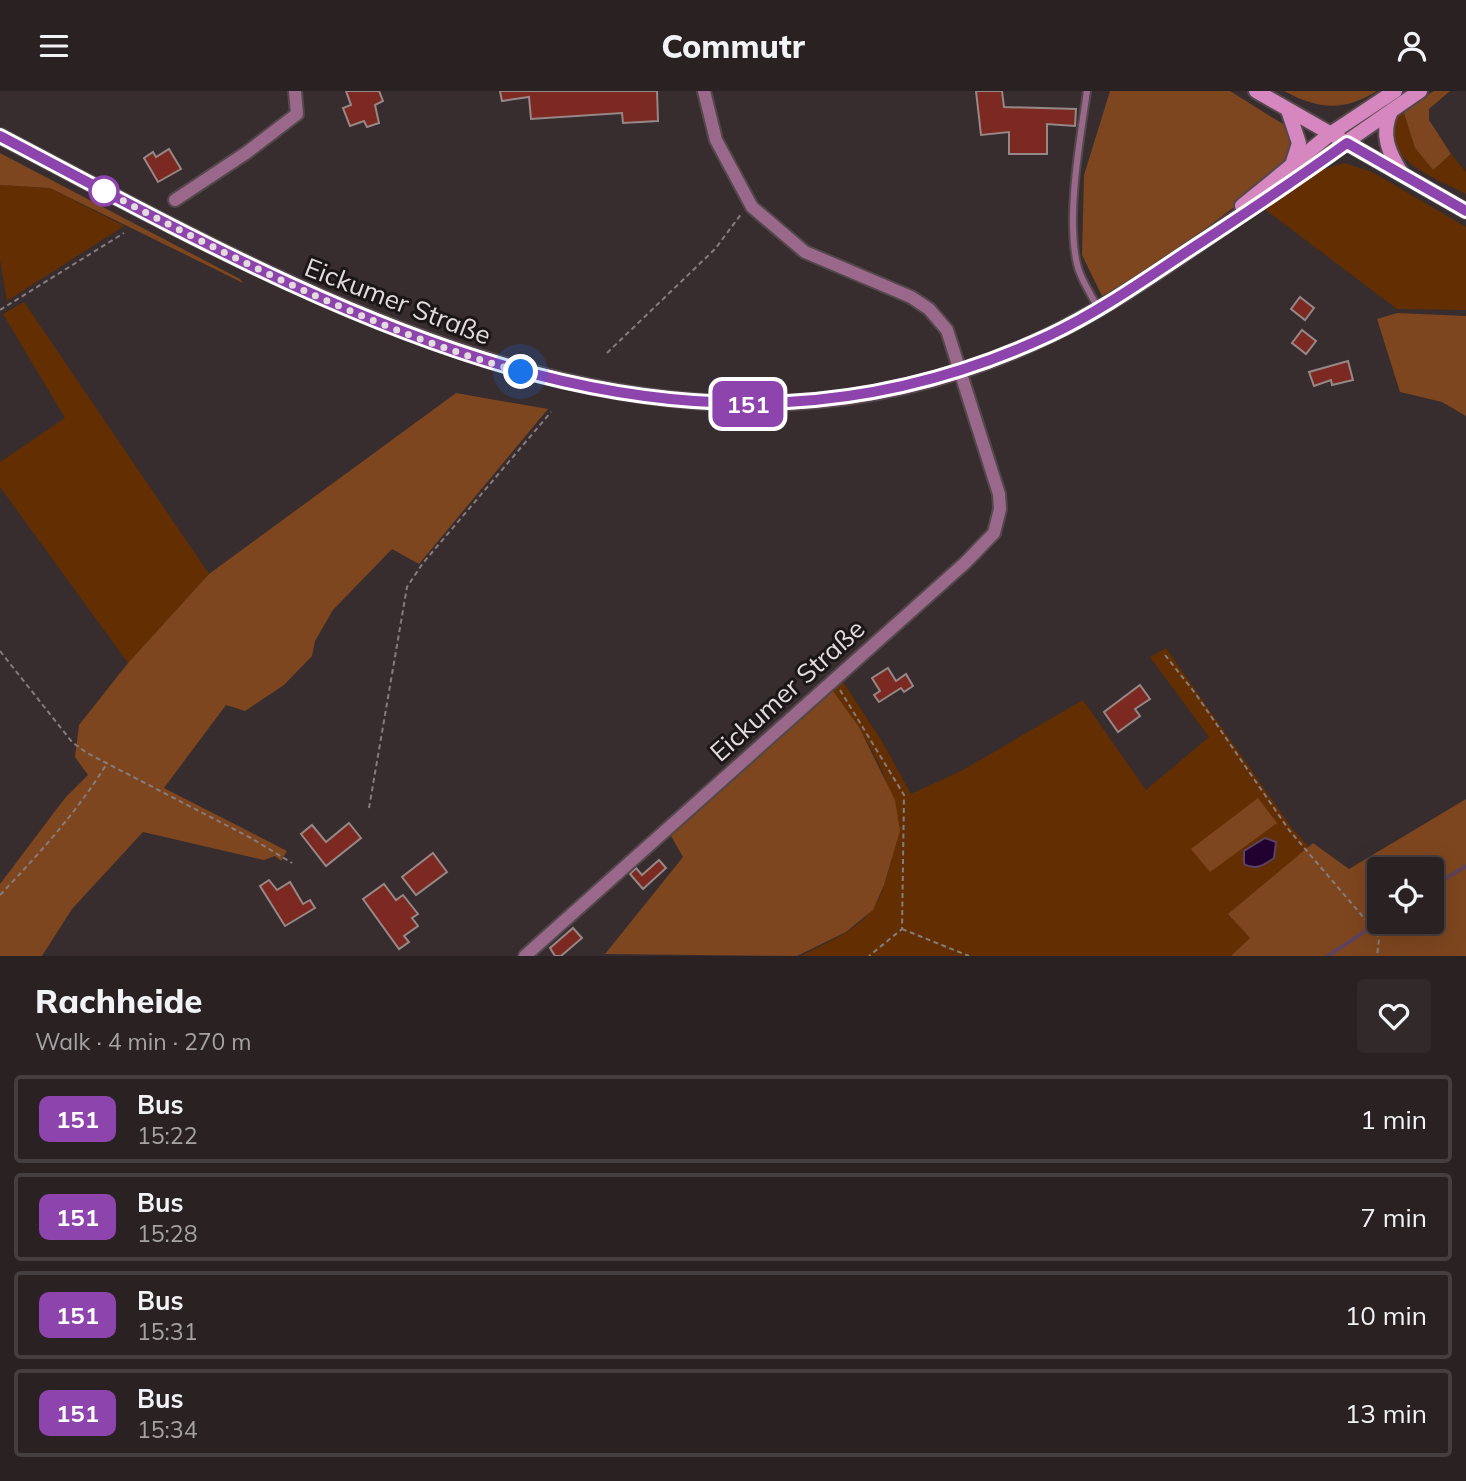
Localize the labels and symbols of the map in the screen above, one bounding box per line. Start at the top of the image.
unlabelled marker [89,176,119,206]
street label: Eickumer Straße [300,250,496,352]
your location [503,354,538,389]
line badge: 151 [708,381,788,427]
street label: Eickumer Straße [703,612,871,768]

